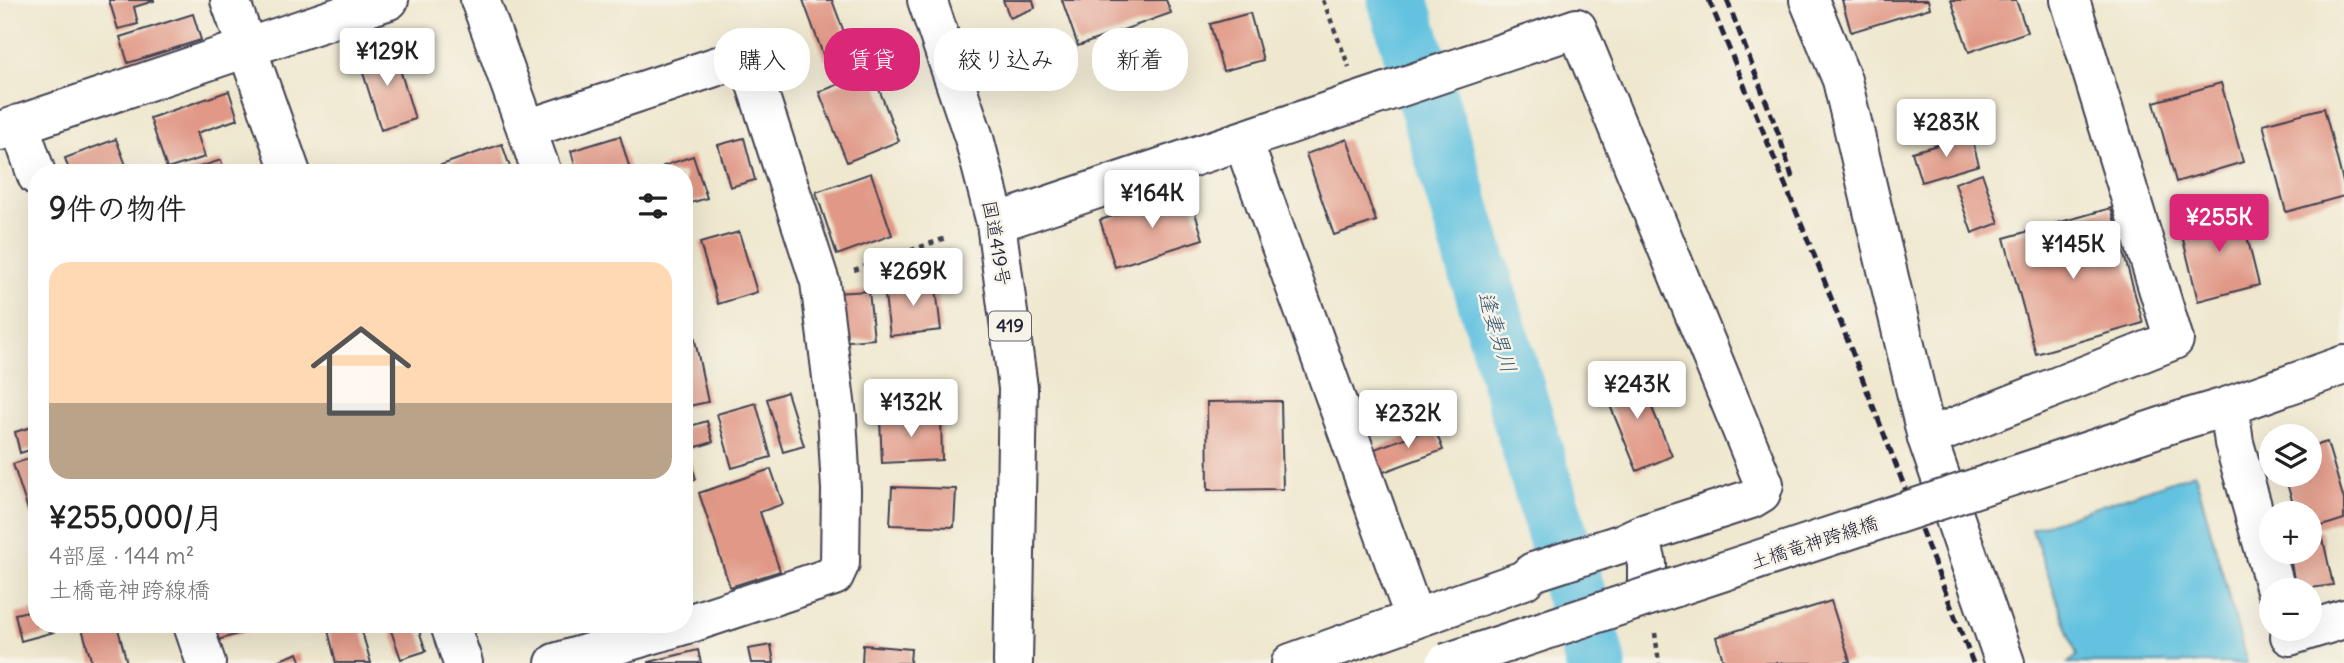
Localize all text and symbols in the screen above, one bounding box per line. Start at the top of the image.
pin: ¥129K [338,28,436,88]
chip: 購入 [714,28,810,91]
chip: 賃貸 [824,28,920,91]
chip: 絞り込み [934,28,1078,91]
chip: 新着 [1092,28,1188,91]
text: ¥129K [356,36,418,65]
pin: ¥283K [1897,100,1995,159]
text: ¥283K [1913,107,1979,136]
pin: ¥164K [1103,170,1201,230]
text: ¥164K [1120,178,1184,207]
icon: filters [634,187,672,225]
text: 9件の物件 [49,189,186,227]
pin: ¥255K [2170,194,2268,254]
street label: 国道419号 [978,198,1016,288]
text: ¥255K [2186,202,2252,231]
pin: ¥145K [2024,222,2122,281]
text: ¥145K [2041,229,2105,258]
pin: ¥269K [864,248,962,308]
text: ¥269K [880,256,946,285]
water label: 逢妻男川 [1472,288,1523,376]
icon: home [298,308,424,434]
road number: 419 [989,312,1031,340]
pin: ¥243K [1588,362,1686,421]
text: ¥243K [1604,369,1670,398]
pin: ¥132K [862,380,960,439]
text: ¥132K [880,387,942,416]
pin: ¥232K [1359,391,1457,450]
text: ¥232K [1375,398,1441,427]
map controls [2259,424,2322,641]
button: layers [2259,424,2322,487]
text: ¥255,000/月 [49,498,224,536]
button: + [2259,501,2322,564]
street label: 土橋竜神跨線橋 [1747,510,1881,574]
text: 4部屋 · 144 m² [49,541,194,570]
text: 土橋竜神跨線橋 [49,575,210,604]
button: − [2259,578,2322,641]

